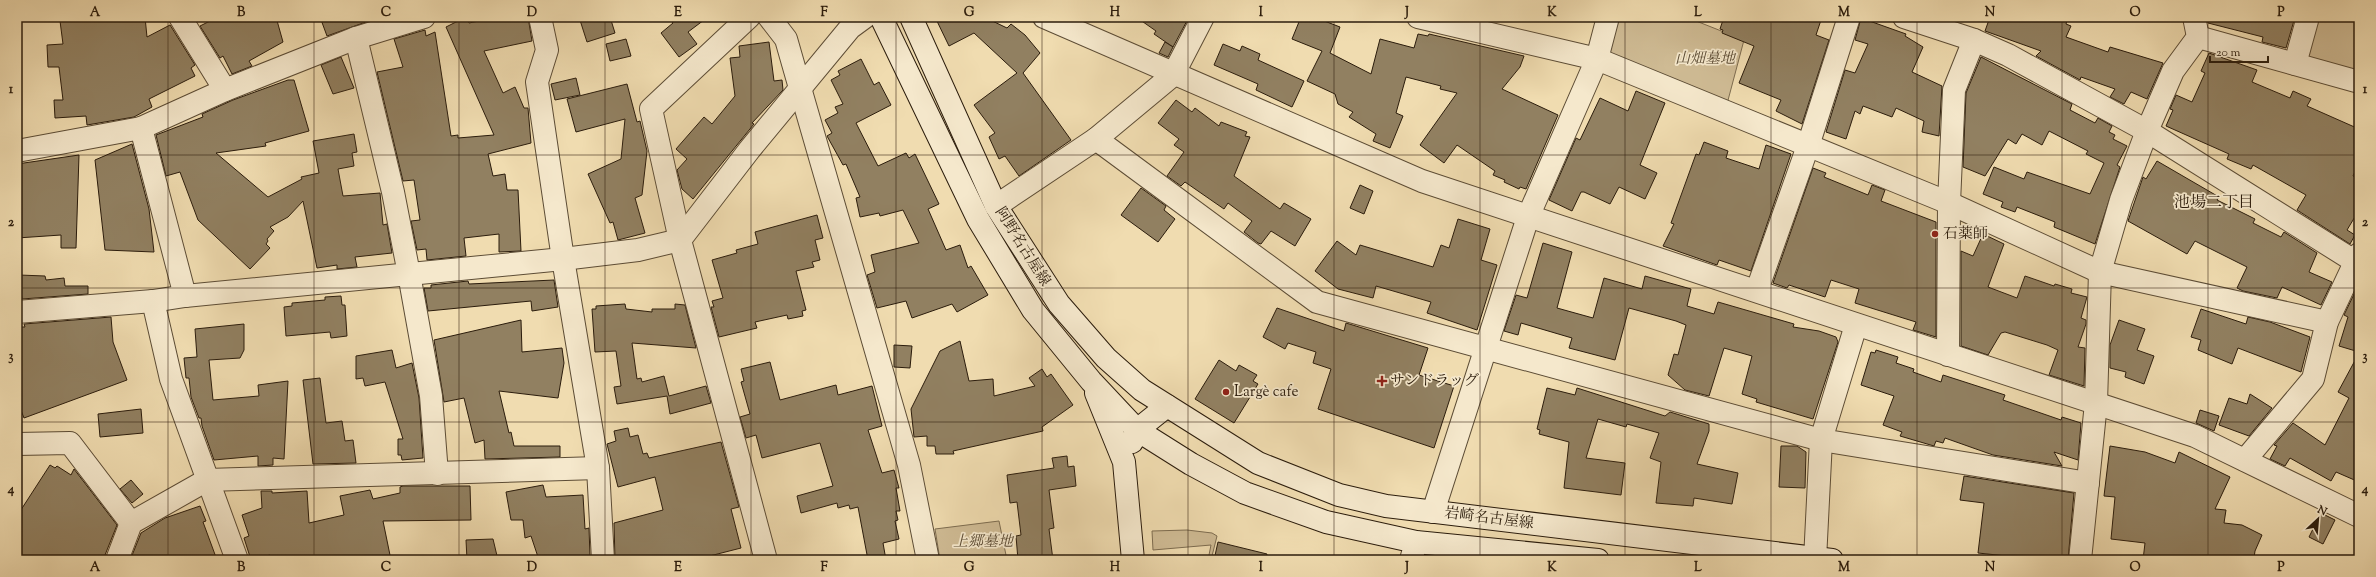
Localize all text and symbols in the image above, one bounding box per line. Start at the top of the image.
text: A [90,4,101,22]
text: B [237,4,246,22]
text: C [381,4,391,22]
text: D [527,4,537,22]
text: E [674,4,682,22]
text: F [820,4,828,22]
text: G [964,4,975,22]
text: H [1110,4,1121,22]
text: I [1259,4,1264,22]
text: J [1404,4,1409,22]
text: K [1547,4,1557,22]
text: L [1694,4,1702,22]
text: M [1838,4,1850,22]
text: N [1985,4,1996,22]
text: O [2129,4,2141,22]
text: P [2277,4,2285,22]
scale bar [2210,38,2268,64]
text: 20 m [2216,44,2241,62]
park label: 山畑墓地 [1675,49,1737,70]
text: 1 [9,81,14,99]
text: 1 [2363,81,2368,99]
district label: 池場二丁目 [2174,192,2254,215]
street label: 阿野名古屋線 [989,203,1055,291]
text: 2 [8,214,15,232]
text: 2 [2362,214,2369,232]
place label: 石薬師 [1943,224,1988,245]
marker: 石薬師 [1930,229,1940,239]
text: 3 [8,348,14,366]
text: 3 [2362,348,2368,366]
place label: サンドラッグ [1390,371,1479,392]
marker: サンドラッグ [1377,376,1387,386]
place label: Largè cafe [1234,382,1298,403]
marker: Largè cafe [1221,387,1231,397]
text: 4 [7,481,15,499]
text: 4 [2361,481,2369,499]
north arrow [2298,499,2338,539]
text: N [2314,501,2330,520]
street label: 岩崎名古屋線 [1443,503,1535,535]
park label: 上郷墓地 [953,532,1015,553]
text: A [90,559,101,577]
text: B [237,559,246,577]
text: C [381,559,391,577]
text: D [527,559,537,577]
text: E [674,559,682,577]
text: F [820,559,828,577]
text: G [964,559,975,577]
text: H [1110,559,1121,577]
text: I [1259,559,1264,577]
text: J [1404,559,1409,577]
text: K [1547,559,1557,577]
text: L [1694,559,1702,577]
text: M [1838,559,1850,577]
text: N [1985,559,1996,577]
text: O [2129,559,2141,577]
text: P [2277,559,2285,577]

